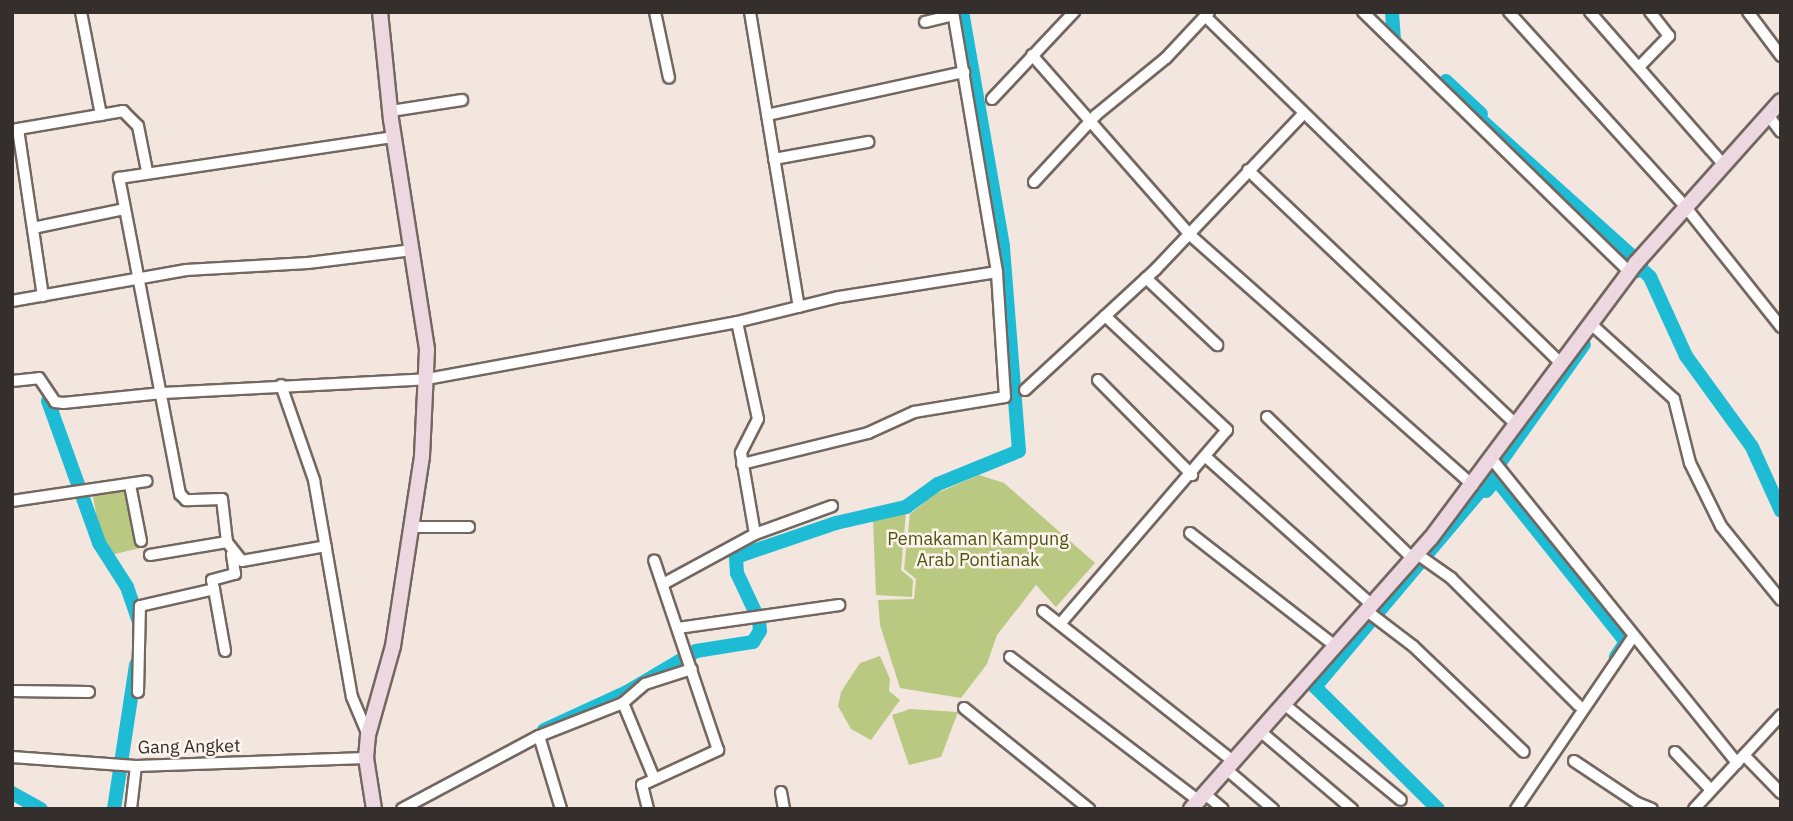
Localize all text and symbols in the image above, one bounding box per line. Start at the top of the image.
park label: Pemakaman Kampung Arab Pontianak [887,529,1069,572]
street label: Gang Angket [137,735,241,759]

